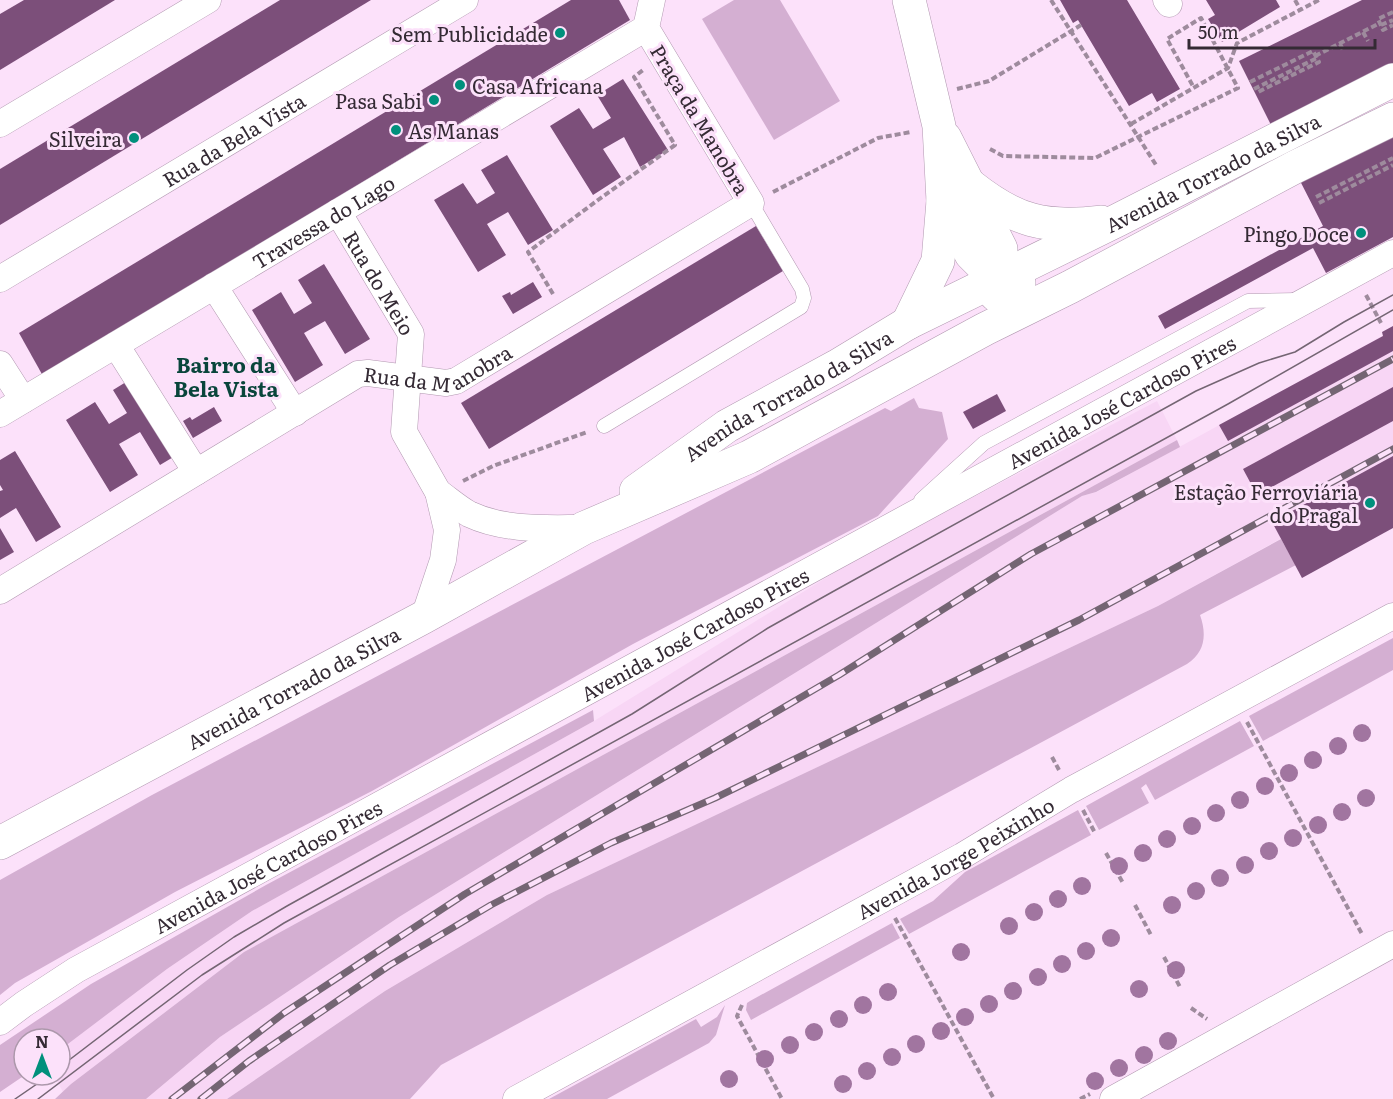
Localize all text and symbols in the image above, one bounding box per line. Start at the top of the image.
scale bar [1189,12,1375,50]
place label: Sem Publicidade [391,18,548,48]
text: 50 m [1198,18,1239,45]
marker: Sem Publicidade [553,26,567,40]
street label: Praça da Manobra [644,38,758,200]
place label: Casa Africana [472,70,604,100]
marker: Casa Africana [453,78,467,92]
street label: Rua da Bela Vista [156,85,310,193]
place label: Pasa Sabi [335,85,422,115]
marker: Pasa Sabi [427,93,441,107]
street label: Avenida Torrado da Silva [1100,105,1325,239]
place label: As Manas [408,115,499,145]
place label: Silveira [49,123,122,153]
marker: As Manas [389,123,403,137]
marker: Silveira [127,131,141,145]
street label: Travessa do Lago [246,167,400,276]
place label: Pingo Doce [1243,218,1349,248]
street label: Rua do Meio [337,224,423,340]
marker: Pingo Doce [1354,226,1368,240]
street label: Avenida Torrado da Silva [677,321,898,468]
street label: Avenida José Cardoso Pires [1002,327,1240,475]
street label: Rua da Manobra [362,336,517,399]
district label: Bairro da Bela Vista [173,348,279,403]
place label: Estação Ferroviária do Pragal [1174,476,1358,529]
marker: Estação Ferroviária do Pragal [1363,496,1377,510]
street label: Avenida José Cardoso Pires [575,559,814,708]
street label: Avenida Torrado da Silva [181,618,405,756]
street label: Avenida Jorge Peixinho [851,789,1059,926]
street label: Avenida José Cardoso Pires [148,792,387,940]
north arrow [12,1027,72,1087]
text: N [35,1029,49,1053]

